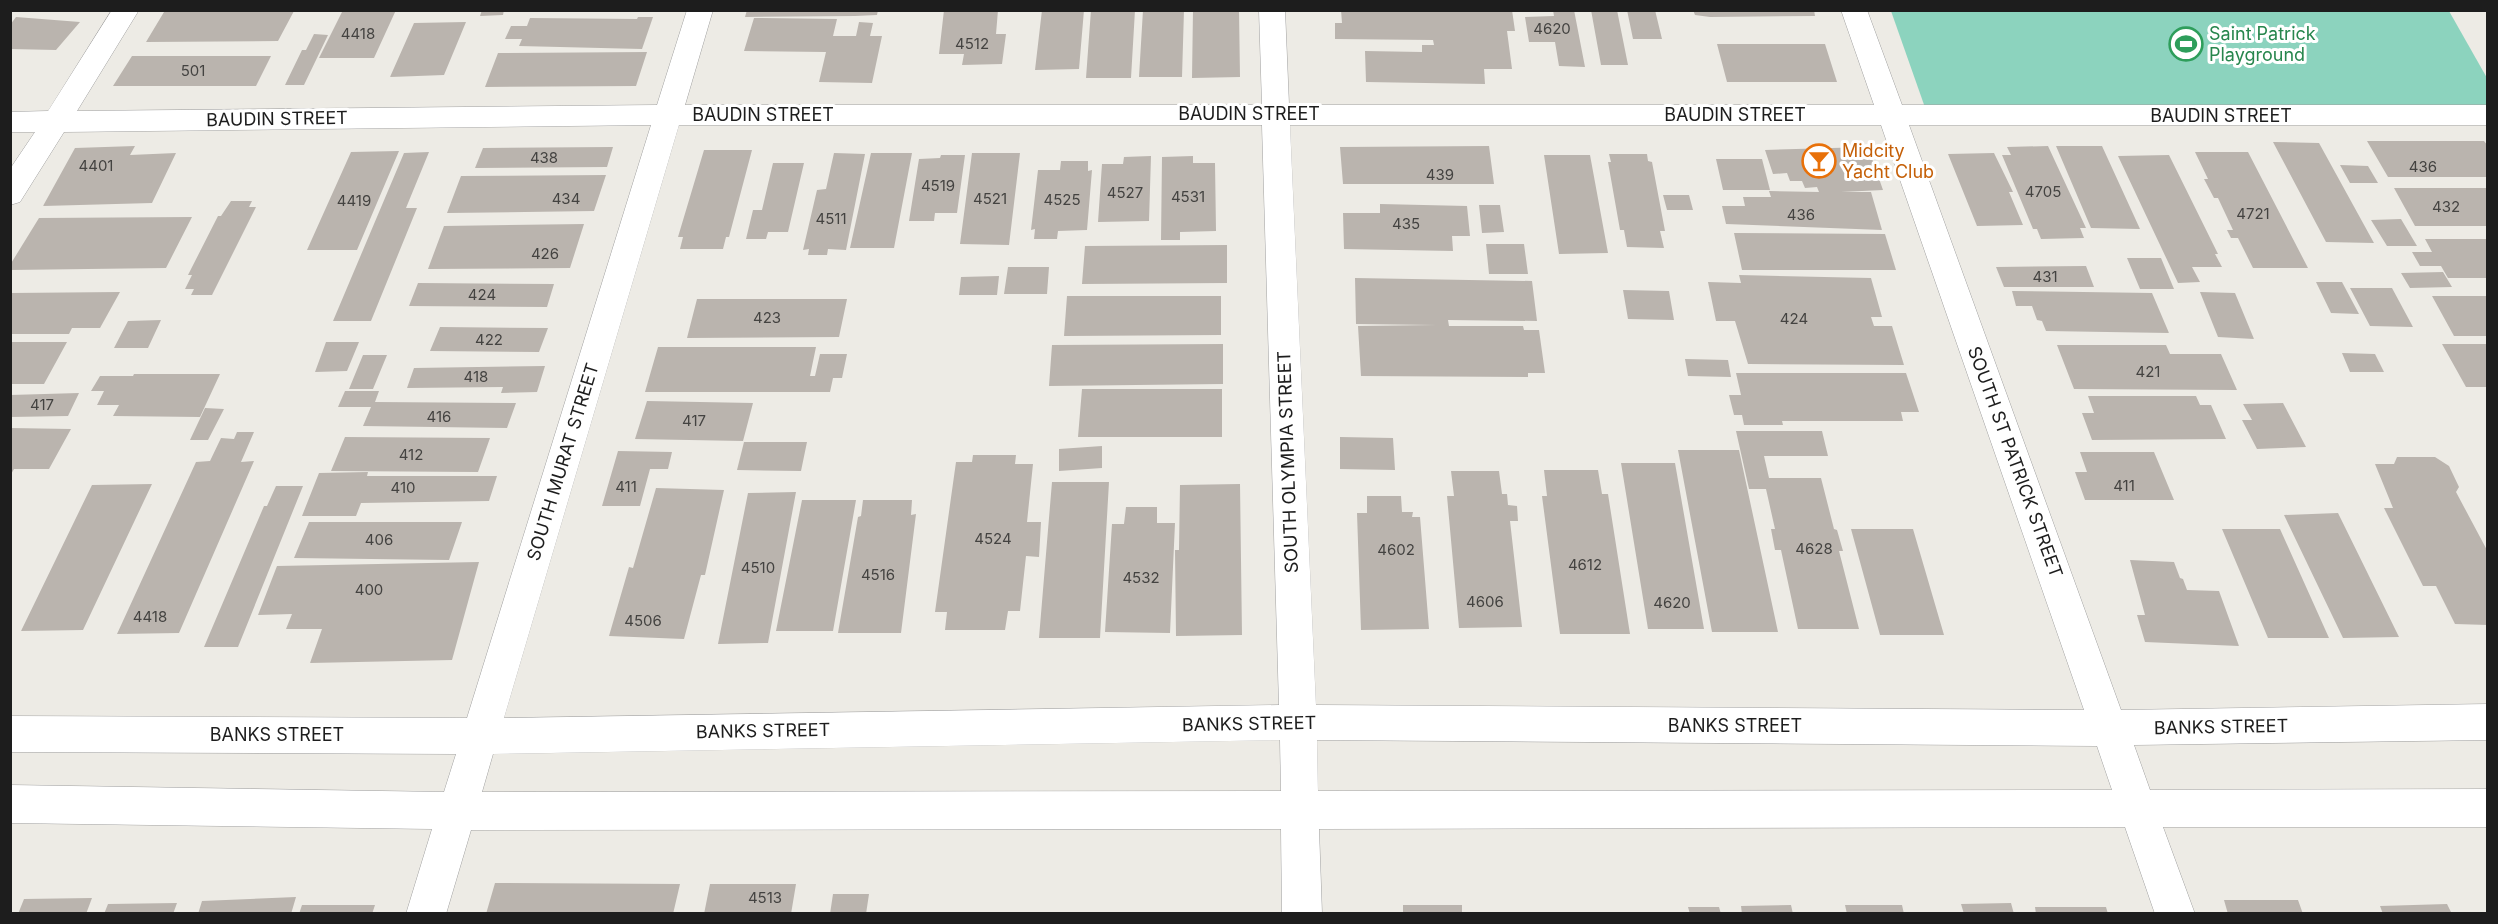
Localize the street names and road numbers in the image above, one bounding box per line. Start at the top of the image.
street label: BAUDIN STREET [1178,103,1320,124]
street label: BAUDIN STREET [692,104,834,125]
street label: BAUDIN STREET [1664,104,1806,125]
street label: BAUDIN STREET [2150,105,2292,126]
street label: BAUDIN STREET [206,107,348,130]
street label: SOUTH ST PATRICK STREET [1964,343,2067,580]
street label: SOUTH OLYMPIA STREET [1273,351,1302,574]
street label: SOUTH MURAT STREET [522,360,603,563]
street label: BANKS STREET [1182,712,1316,735]
street label: BANKS STREET [1668,715,1802,736]
street label: BANKS STREET [2154,715,2288,738]
street label: BANKS STREET [696,719,830,742]
street label: BANKS STREET [210,724,344,745]

